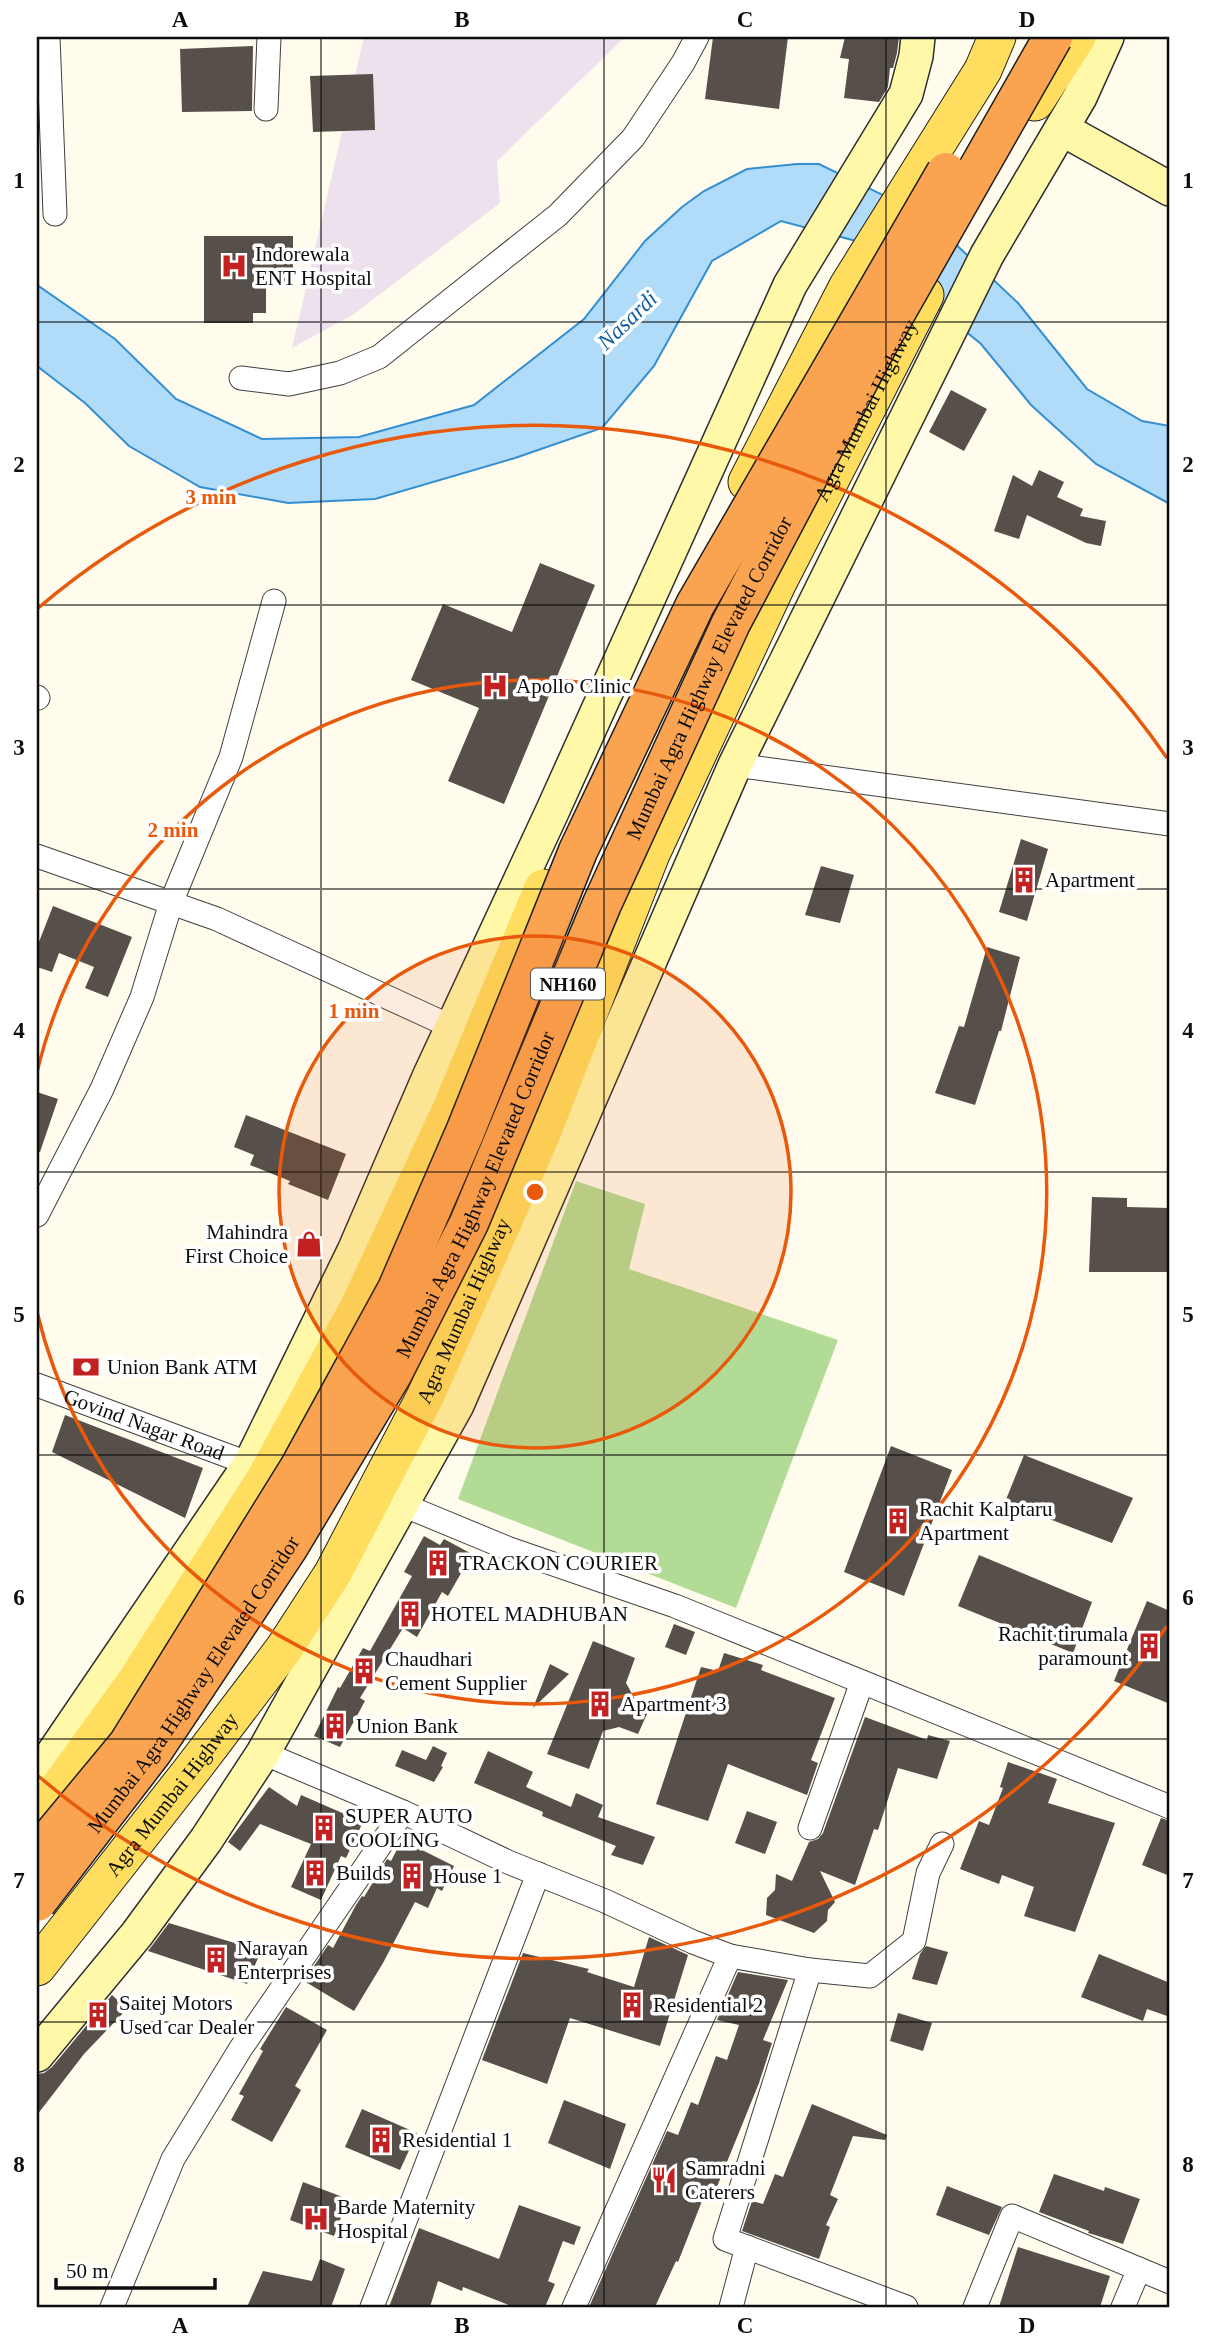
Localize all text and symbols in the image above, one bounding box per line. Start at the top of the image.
text: A [172,7,189,32]
text: B [454,7,470,32]
text: C [737,7,753,32]
text: D [1019,7,1035,32]
text: 1 [13,168,25,193]
text: 1 [1182,168,1194,193]
place label: Indorewala ENT Hospital [255,242,372,290]
hospital icon: Indorewala ENT Hospital [219,251,249,281]
water label: Nasardi [592,286,662,355]
street label: Agra Mumbai Highway [809,315,923,505]
text: 2 [13,452,25,477]
text: 2 [1182,452,1194,477]
text: 3 min [186,485,237,509]
street label: Mumbai Agra Highway Elevated Corridor [621,512,797,844]
hospital icon: Apollo Clinic [480,671,510,701]
place label: Apollo Clinic [516,674,631,698]
text: 3 [13,735,25,760]
text: 3 [1182,735,1194,760]
text: 2 min [148,818,199,842]
building icon: Apartment [1009,865,1039,895]
place label: Apartment [1045,868,1135,892]
road number: NH160 [531,968,605,1000]
text: 1 min [329,999,380,1023]
text: 4 [13,1018,25,1043]
text: 4 [1182,1018,1194,1043]
street label: Mumbai Agra Highway Elevated Corridor [391,1028,560,1362]
centre of rings [523,1180,547,1204]
street label: Agra Mumbai Highway [412,1214,515,1407]
place label: Mahindra First Choice [185,1220,289,1268]
shop icon: Mahindra First Choice [294,1229,324,1259]
text: 5 [13,1302,25,1327]
text: 5 [1182,1302,1194,1327]
bank icon: Union Bank ATM [71,1352,101,1382]
place label: Union Bank ATM [107,1355,258,1379]
street label: Govind Nagar Road [60,1384,228,1465]
place label: Rachit Kalptaru Apartment [919,1497,1053,1545]
building icon: Rachit Kalptaru Apartment [883,1506,913,1536]
street label: Mumbai Agra Highway Elevated Corridor [82,1532,304,1838]
building icon: TRACKON COURIER [423,1548,453,1578]
place label: TRACKON COURIER [459,1551,658,1575]
text: 6 [13,1585,25,1610]
text: 6 [1182,1585,1194,1610]
building icon: HOTEL MADHUBAN [395,1599,425,1629]
place label: HOTEL MADHUBAN [431,1602,628,1626]
place label: Rachit tirumala paramount [998,1622,1129,1670]
building icon: Rachit tirumala paramount [1134,1631,1164,1661]
place label: Chaudhari Cement Supplier [385,1647,527,1695]
building icon: Chaudhari Cement Supplier [349,1656,379,1686]
building icon: Apartment 3 [585,1689,615,1719]
place label: Apartment 3 [621,1692,727,1716]
street label: Agra Mumbai Highway [101,1708,243,1881]
building icon: Union Bank [320,1711,350,1741]
place label: Union Bank [356,1714,459,1738]
place label: SUPER AUTO COOLING [345,1804,472,1852]
building icon: SUPER AUTO COOLING [309,1813,339,1843]
building icon: Builds [300,1858,330,1888]
place label: Builds [336,1861,391,1885]
building icon: House 1 [397,1861,427,1891]
place label: House 1 [433,1864,502,1888]
text: 7 [13,1868,25,1893]
text: 7 [1182,1868,1194,1893]
place label: Narayan Enterprises [237,1936,331,1984]
building icon: Narayan Enterprises [201,1945,231,1975]
building icon: Residential 2 [617,1990,647,2020]
place label: Saitej Motors Used car Dealer [119,1991,254,2039]
place label: Residential 2 [653,1993,763,2017]
building icon: Saitej Motors Used car Dealer [83,2000,113,2030]
building icon: Residential 1 [366,2125,396,2155]
place label: Residential 1 [402,2128,512,2152]
text: 8 [13,2152,25,2177]
text: 8 [1182,2152,1194,2177]
place label: Samradni Caterers [685,2156,766,2204]
restaurant icon: Samradni Caterers [649,2165,679,2195]
place label: Barde Maternity Hospital [337,2195,476,2243]
hospital icon: Barde Maternity Hospital [301,2204,331,2234]
scale bar [56,2246,215,2290]
text: 50 m [66,2259,109,2283]
text: A [172,2313,189,2338]
text: B [454,2313,470,2338]
text: C [737,2313,753,2338]
text: D [1019,2313,1035,2338]

